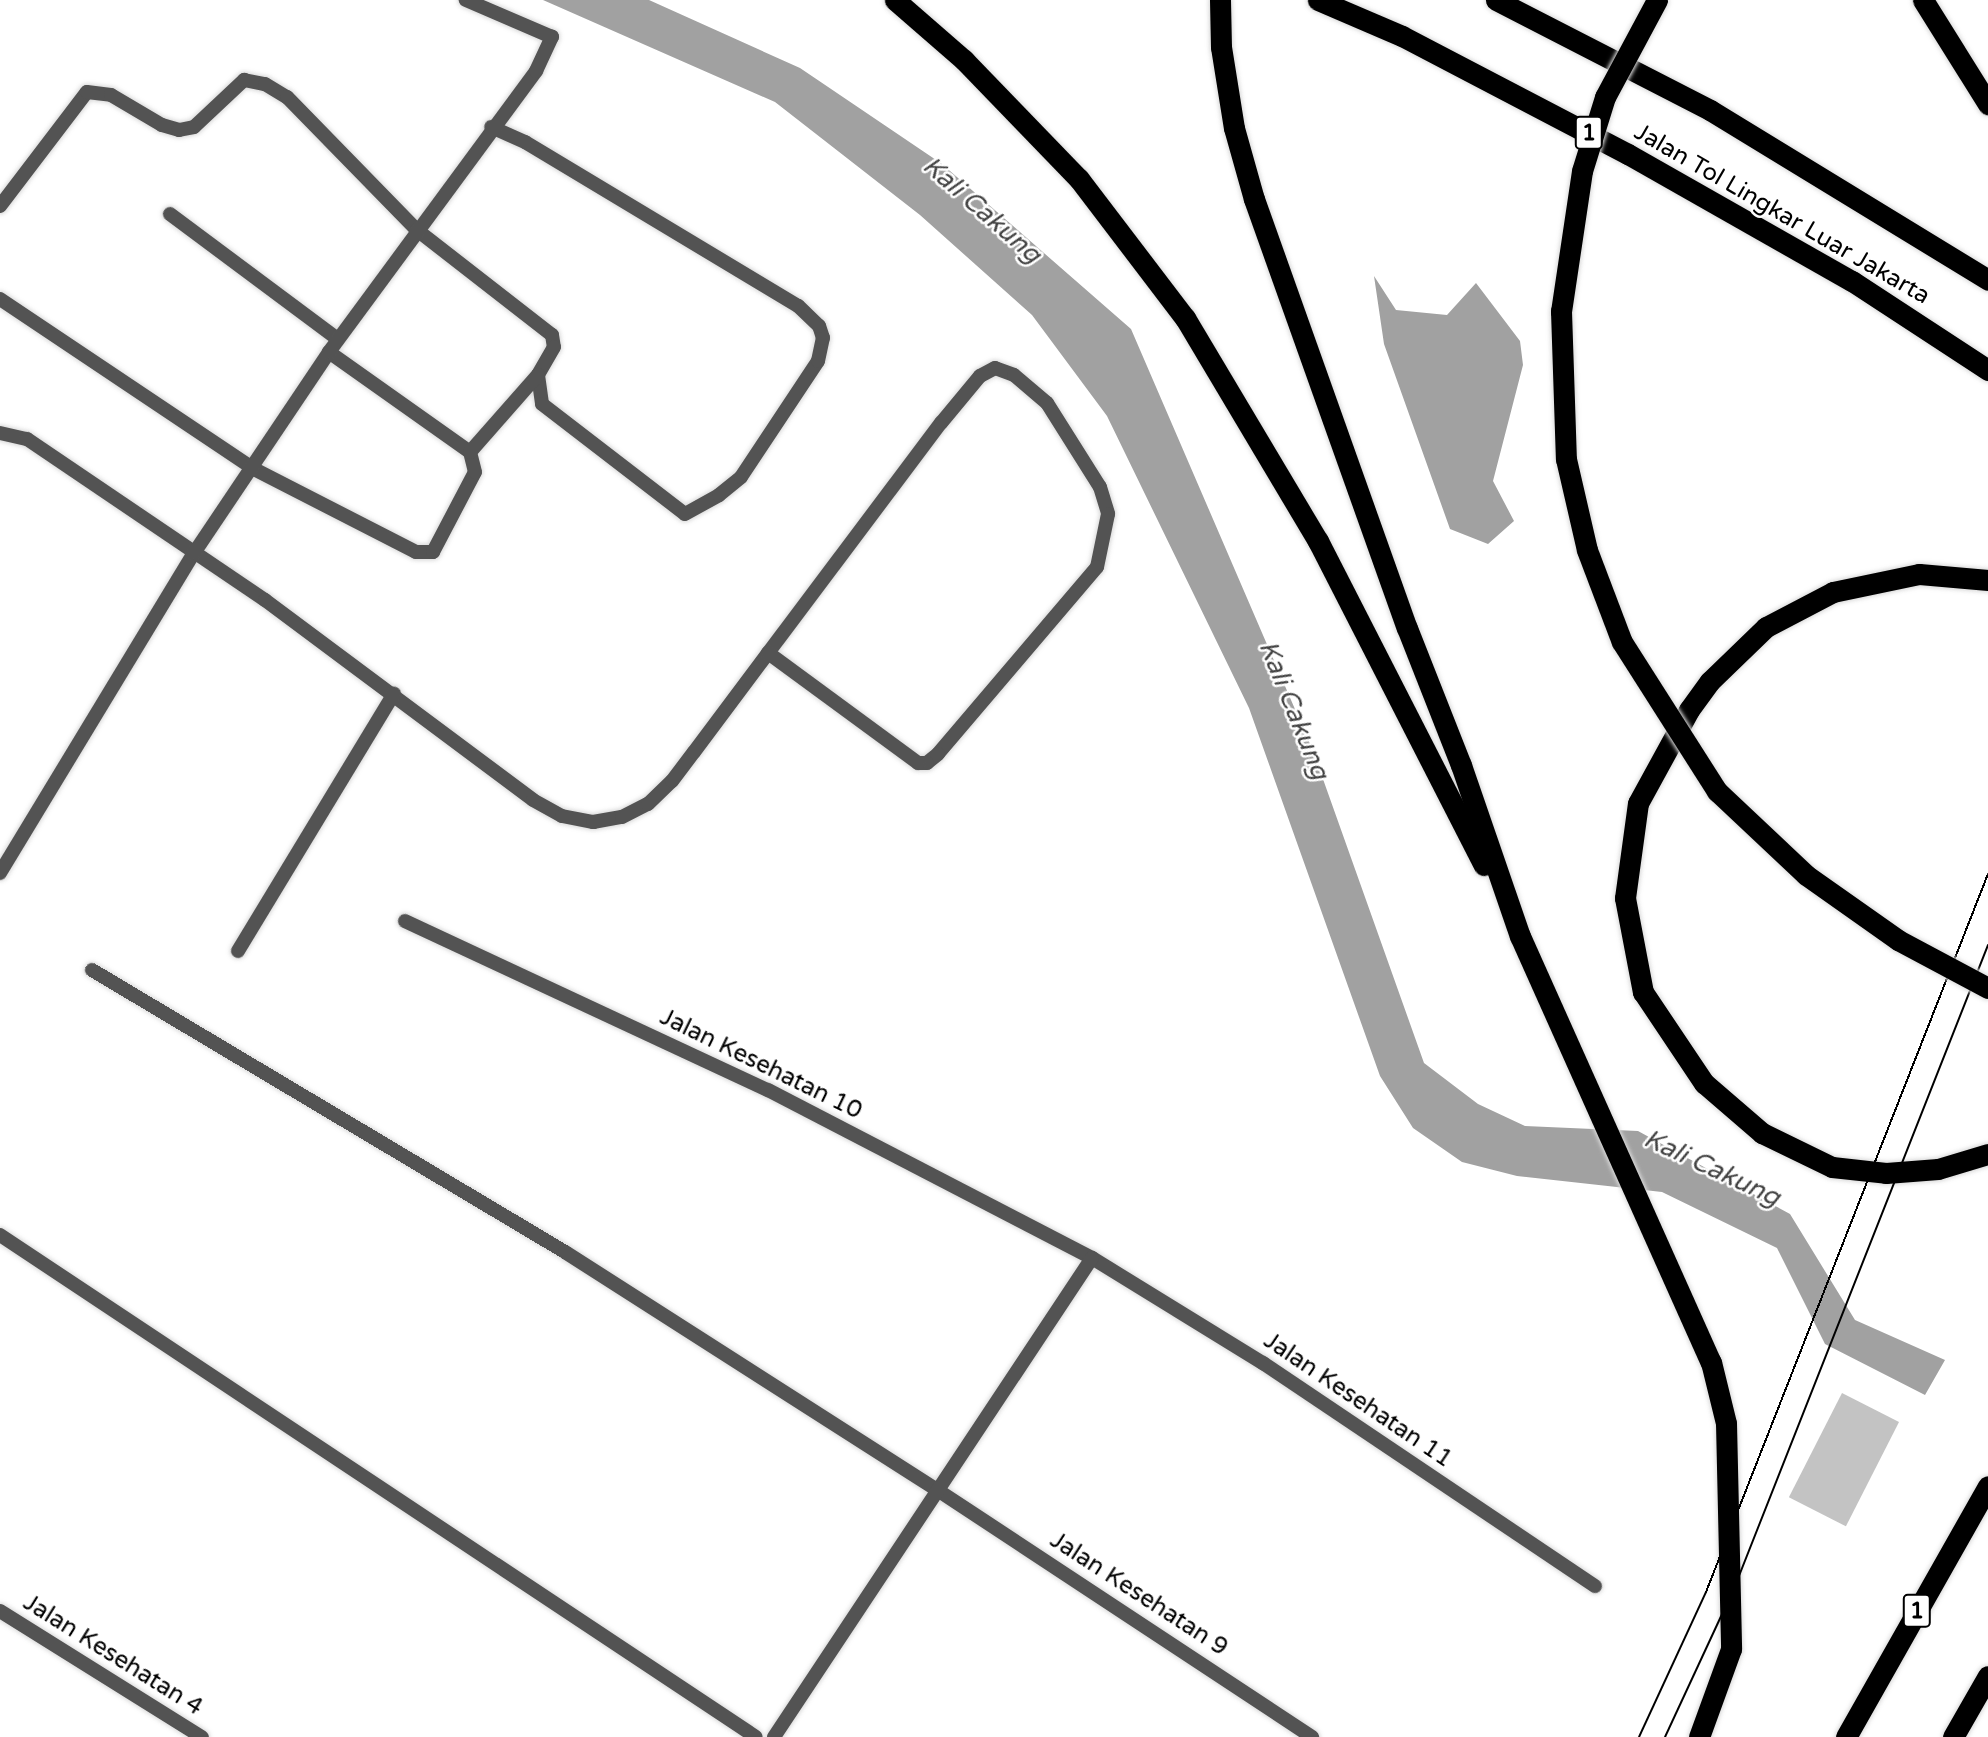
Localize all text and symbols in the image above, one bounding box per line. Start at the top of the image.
road number: 1 [1573,114,1605,152]
street label: Jalan Tol Lingkar Luar Jakarta [1629,117,1935,311]
water label: Kali Cakung [916,150,1048,270]
water label: Kali Cakung [1252,636,1336,784]
street label: Jalan Kesehatan 10 [655,1003,867,1125]
water label: Kali Cakung [1639,1123,1785,1213]
street label: Jalan Kesehatan 11 [1258,1326,1458,1474]
street label: Jalan Kesehatan 9 [1045,1526,1233,1662]
street label: Jalan Kesehatan 4 [18,1588,208,1722]
road number: 1 [1901,1592,1933,1630]

